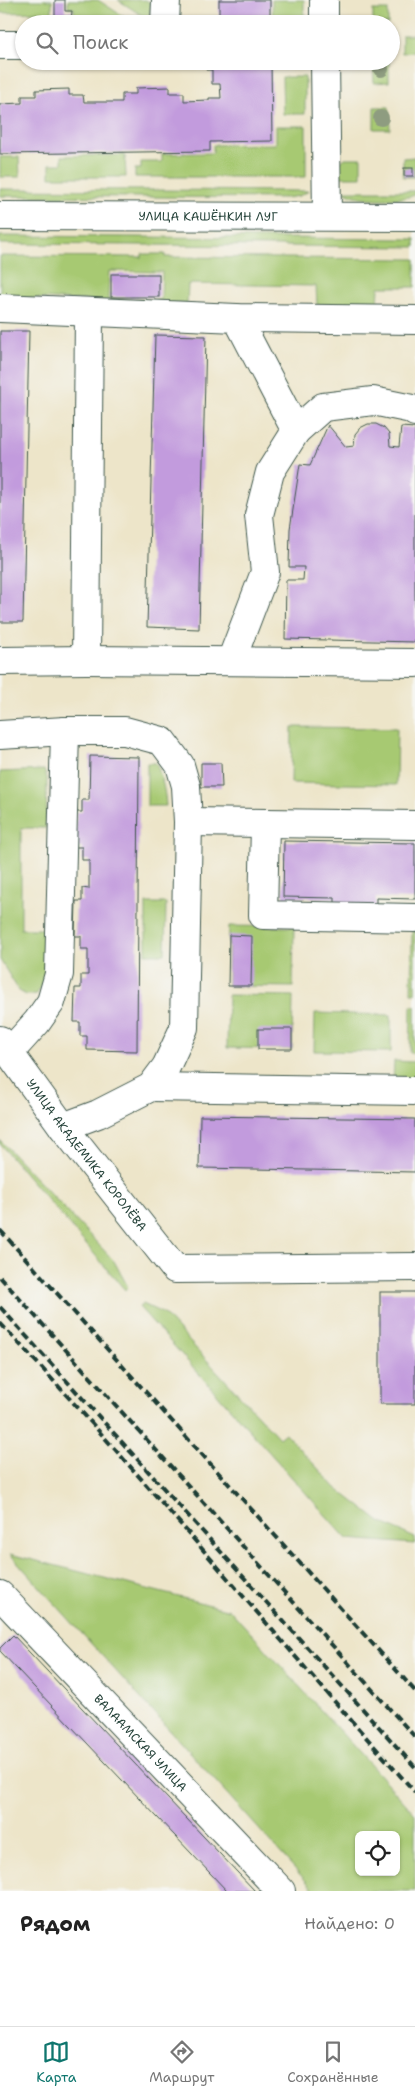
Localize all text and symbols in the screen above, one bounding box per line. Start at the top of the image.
search box [15,15,400,70]
icon: search [33,29,61,57]
text: Поиск [73,30,128,55]
street label: УЛИЦА КАШЁНКИН ЛУГ [138,208,278,225]
street label: УЛИЦА АКАДЕМИКА КОРОЛЁВА [23,1076,150,1235]
street label: ВАЛААМСКАЯ УЛИЦА [90,1691,191,1795]
map controls [355,1831,400,1876]
button: locate [355,1831,400,1876]
text: Рядом [20,1910,90,1938]
text: Найдено: 0 [304,1913,395,1934]
tab: Карта [36,2038,76,2086]
tab: Маршрут [149,2038,214,2086]
tab: Сохранённые [287,2038,379,2086]

